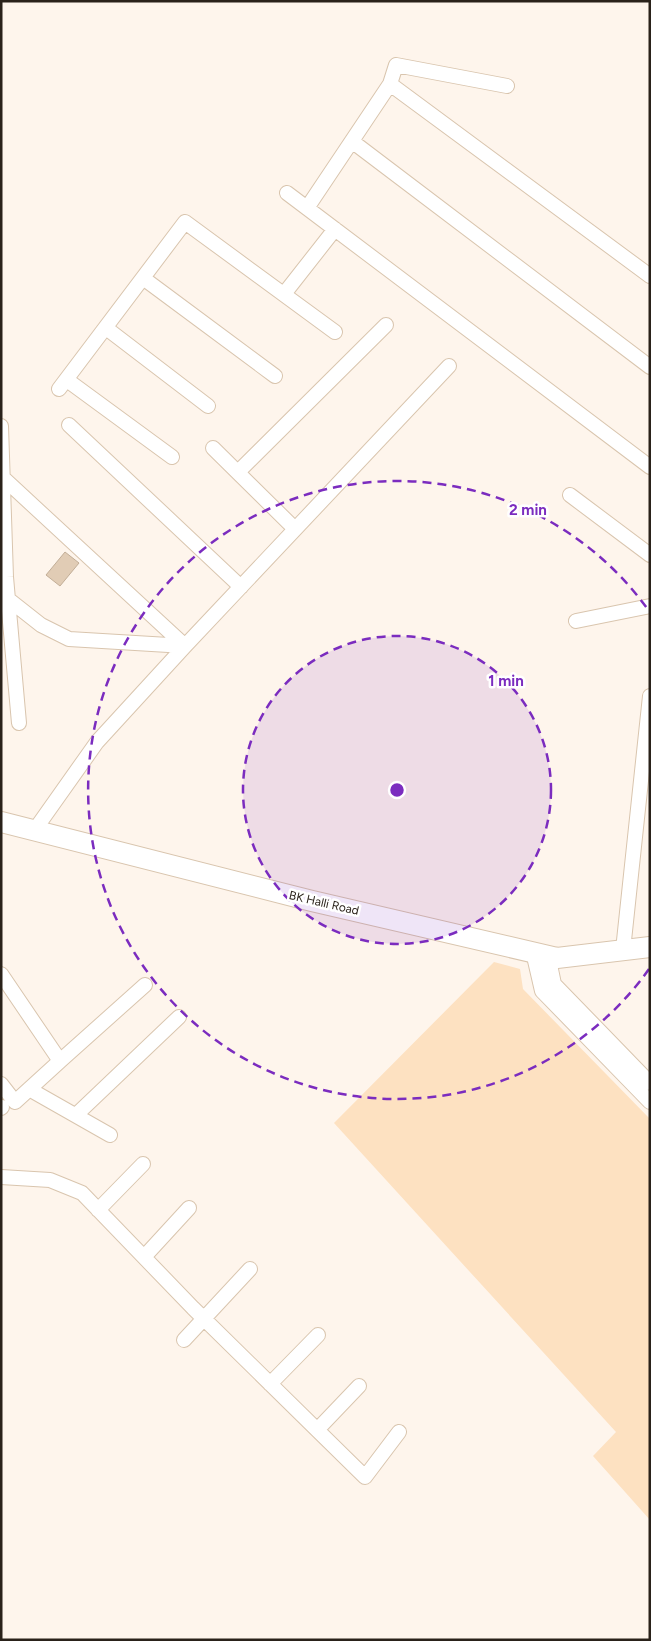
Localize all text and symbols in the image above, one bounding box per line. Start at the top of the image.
text: 2 min [509,501,547,519]
text: 1 min [488,672,524,690]
centre of rings [388,781,406,799]
street label: BK Halli Road [288,888,360,918]

